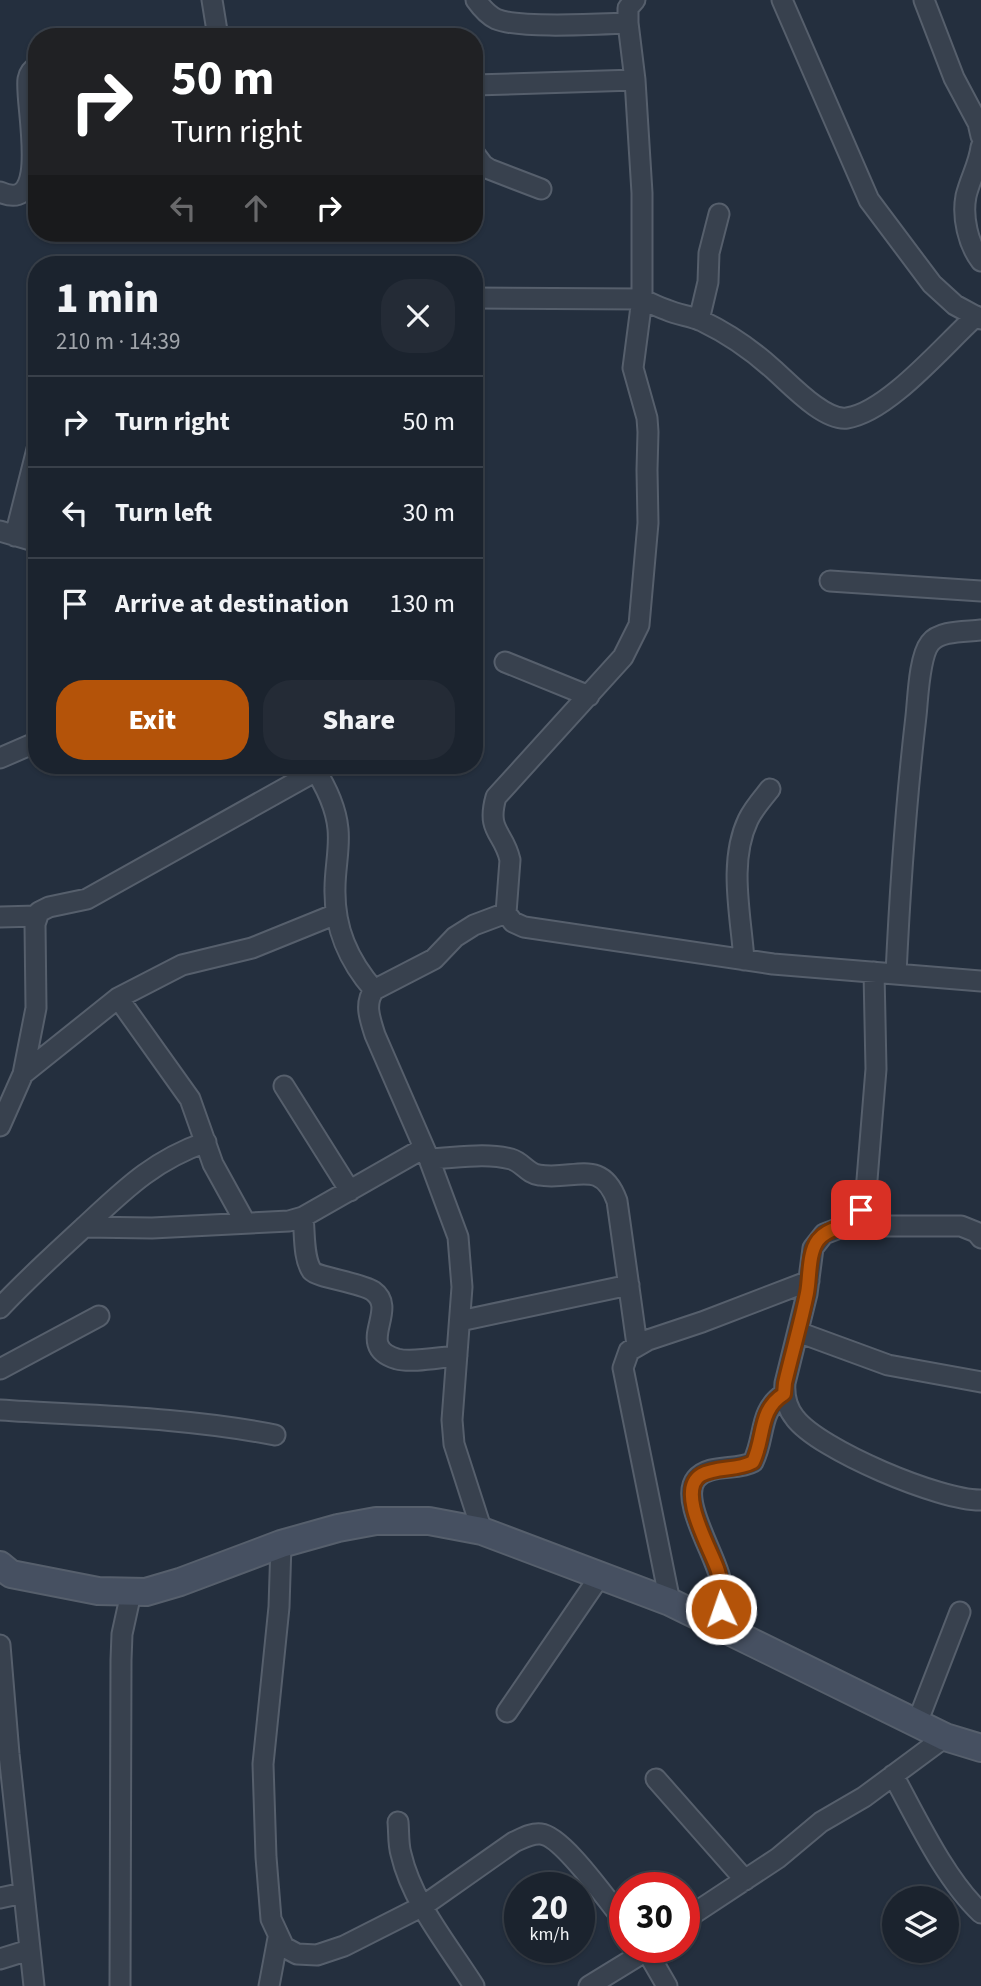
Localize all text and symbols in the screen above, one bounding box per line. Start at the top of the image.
text: 50 m [171,44,275,114]
icon: right [56,56,147,147]
text: Turn right [171,109,302,155]
icon: left [164,189,202,227]
icon: ahead [237,189,275,227]
icon: right [310,189,348,227]
text: 1 min [56,269,159,329]
button: close [381,279,455,353]
text: 210 m · 14:39 [56,325,180,358]
icon: right [56,403,94,441]
text: Turn right [115,403,230,440]
text: 50 m [402,403,455,440]
icon: left [56,494,94,532]
text: Turn left [115,494,212,531]
text: 30 m [402,494,455,531]
icon: arrive [56,585,94,623]
text: Arrive at destination [115,585,349,622]
text: 130 m [389,585,455,622]
button: Exit [56,680,249,760]
button: Share [263,680,455,760]
pin [831,1180,891,1240]
icon: arrive [842,1191,880,1229]
position arrow [684,1572,758,1646]
speed limit sign: 30 [609,1872,700,1963]
text: 20 [531,1883,568,1933]
map controls [882,1886,959,1963]
button: layers [882,1886,959,1963]
text: km/h [530,1922,569,1947]

